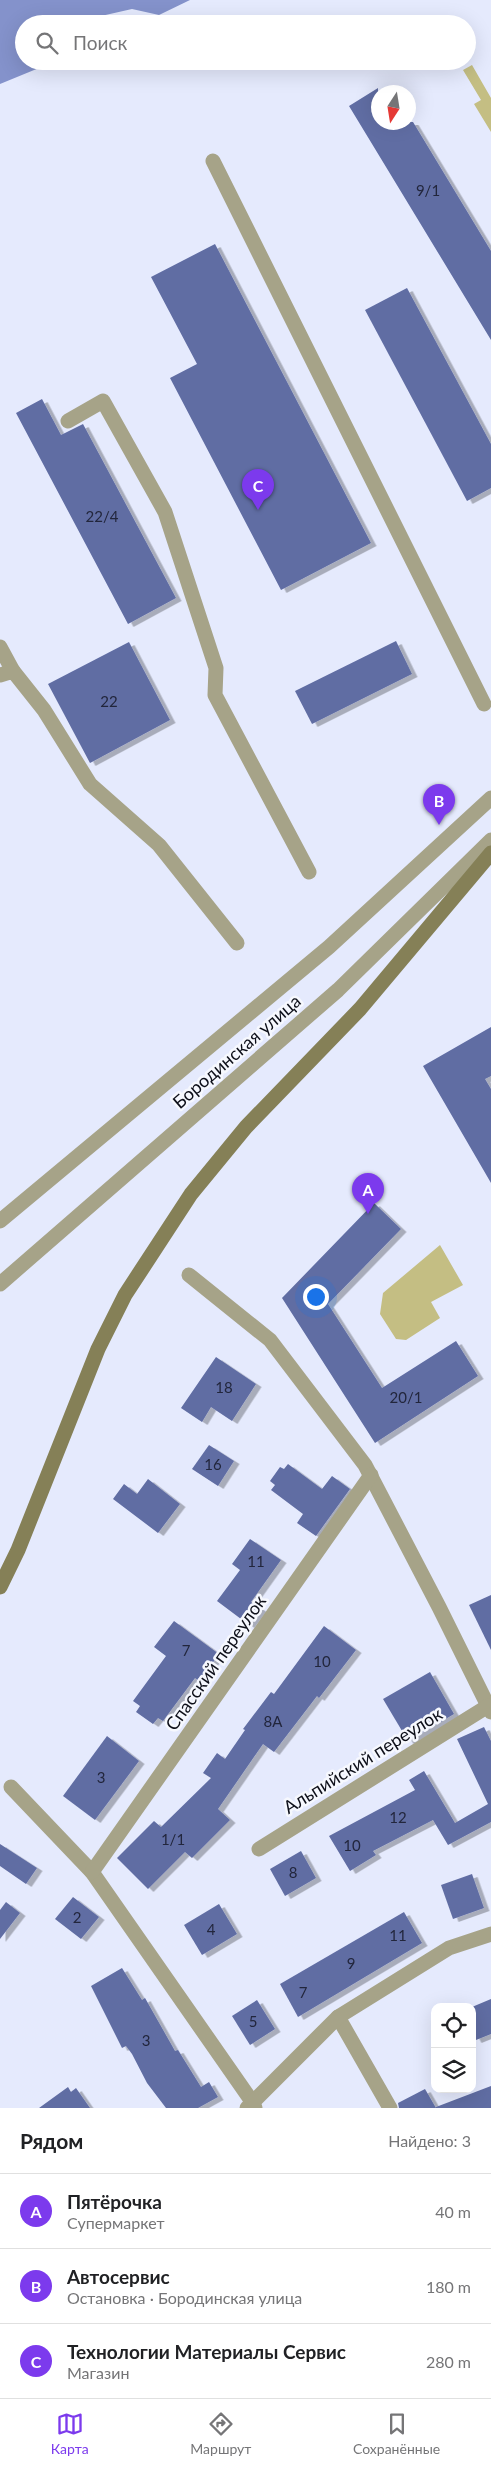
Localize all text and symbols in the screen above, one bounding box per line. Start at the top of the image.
search box [15,15,476,70]
icon: search [33,29,61,57]
text: Поиск [73,31,127,54]
north arrow [371,85,416,130]
house number: 9/1 [416,181,440,199]
pin: C [242,469,274,510]
house number: 22/4 [86,507,119,525]
house number: 22 [100,692,118,710]
pin: B [423,784,455,825]
street label: Бородинская улица [168,990,305,1113]
pin: A [352,1173,384,1214]
your location [303,1284,329,1310]
house number: 18 [215,1378,233,1396]
house number: 20/1 [390,1388,422,1406]
house number: 16 [204,1455,222,1473]
house number: 11 [247,1552,265,1570]
street label: Спасский переулок [160,1590,271,1734]
house number: 7 [182,1641,191,1659]
house number: 10 [313,1652,331,1670]
street label: Альпийский переулок [279,1702,446,1818]
house number: 8А [264,1712,283,1730]
house number: 3 [97,1768,105,1786]
house number: 12 [389,1808,407,1826]
house number: 1/1 [161,1830,185,1848]
house number: 10 [343,1836,361,1854]
house number: 8 [289,1863,297,1881]
house number: 2 [73,1908,81,1926]
house number: 4 [207,1920,216,1938]
house number: 11 [389,1926,407,1944]
house number: 9 [347,1954,355,1972]
house number: 7 [299,1983,308,2001]
map controls [431,2003,476,2093]
button: locate [431,2003,476,2048]
house number: 5 [249,2012,257,2030]
house number: 3 [142,2031,150,2049]
button: layers [431,2048,476,2093]
text: Рядом [20,2128,83,2153]
text: Найдено: 3 [388,2131,471,2150]
text: Пятёрочка [67,2190,162,2213]
text: A [30,2202,42,2221]
text: 40 m [435,2202,471,2221]
text: Супермаркет [67,2213,165,2232]
text: Автосервис [67,2265,170,2288]
text: B [31,2277,41,2296]
text: 180 m [426,2277,471,2296]
text: Остановка · Бородинская улица [67,2288,302,2307]
text: Технологии Материалы Сервис [67,2340,346,2363]
text: C [31,2352,41,2371]
text: 280 m [426,2352,471,2371]
text: Магазин [67,2363,129,2382]
tab: Карта [51,2410,89,2457]
tab: Маршрут [190,2410,251,2457]
tab: Сохранённые [353,2410,440,2457]

